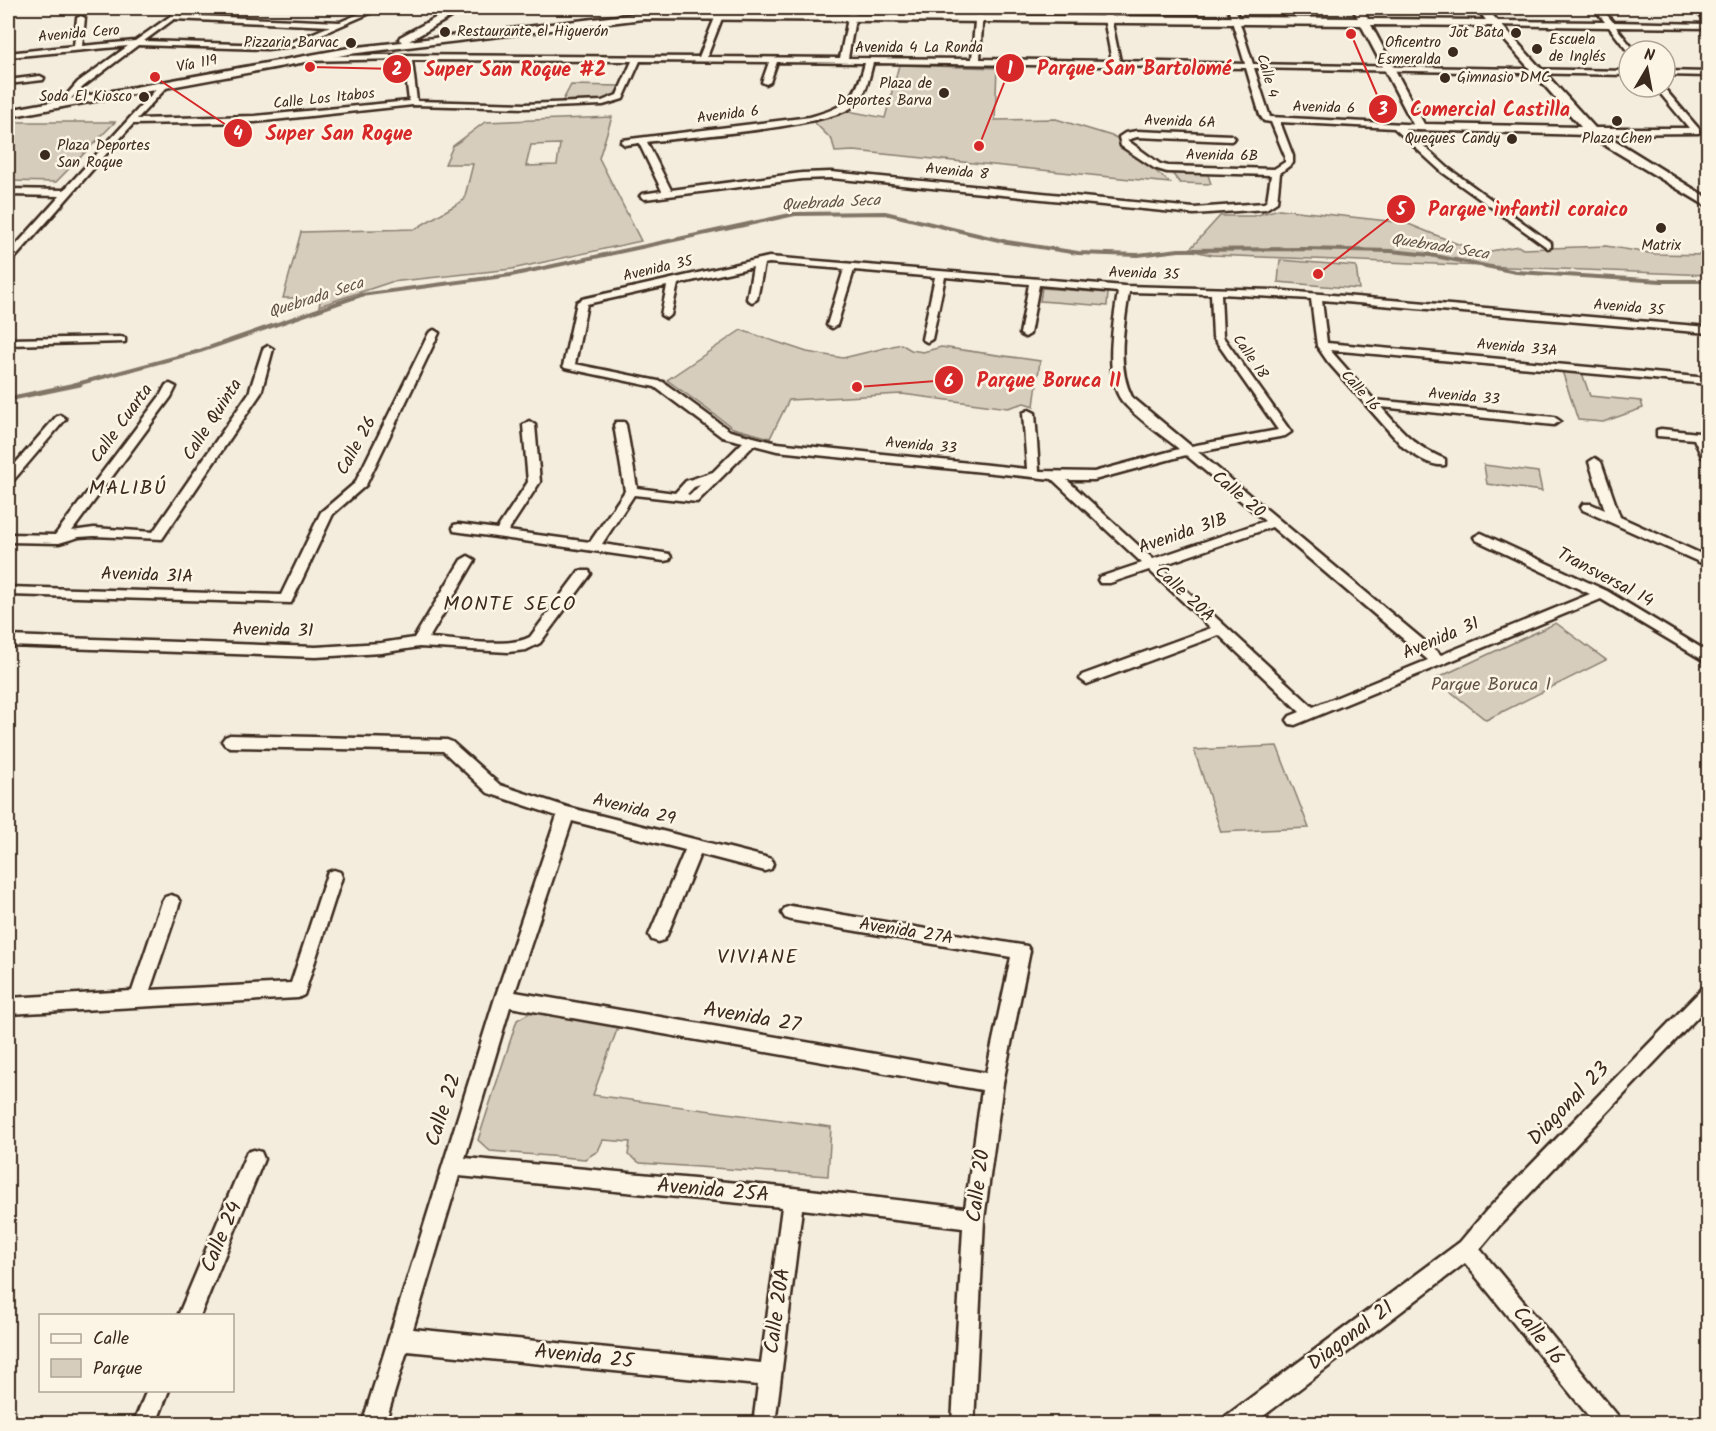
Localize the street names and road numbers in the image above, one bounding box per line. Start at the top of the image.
street label: Avenida Cero [37,18,121,50]
street label: Avenida 4 La Ronda [855,36,983,60]
street label: Vía 119 [174,48,220,80]
street label: Calle 4 [1249,51,1285,101]
street label: Calle Los Itabos [272,82,377,116]
street label: Avenida 6 [1292,95,1356,121]
street label: Avenida 6 [695,99,761,131]
street label: Avenida 6A [1144,109,1216,135]
street label: Avenida 6B [1186,143,1258,169]
street label: Avenida 8 [924,157,991,187]
street label: Avenida 35 [621,249,696,289]
street label: Avenida 35 [1108,261,1181,287]
street label: Avenida 35 [1593,293,1666,323]
street label: Calle 18 [1226,330,1275,385]
street label: Avenida 33A [1476,333,1558,363]
street label: Calle 16 [1335,365,1385,417]
street label: Calle Quinta [176,373,250,467]
street label: Calle Cuarta [83,378,161,470]
street label: Avenida 33 [1427,382,1501,412]
street label: Calle 26 [329,411,385,481]
street label: Avenida 33 [884,431,958,461]
street label: Calle 20 [1205,464,1271,526]
street label: Avenida 31B [1135,505,1231,563]
street label: Transversal 14 [1551,540,1659,616]
street label: Calle 20A [1147,558,1221,630]
street label: Avenida 31A [100,560,194,592]
street label: Avenida 31 [1398,610,1484,668]
street label: Avenida 31 [232,616,314,646]
street label: Avenida 29 [590,786,679,834]
street label: Avenida 27A [857,910,955,954]
street label: Avenida 27 [701,993,804,1043]
street label: Diagonal 23 [1520,1054,1618,1154]
street label: Calle 22 [417,1069,471,1151]
street label: Calle 20 [958,1148,1000,1224]
street label: Avenida 25A [656,1170,770,1212]
street label: Calle 24 [192,1196,252,1278]
street label: Calle 20A [756,1266,800,1356]
street label: Diagonal 21 [1301,1292,1401,1380]
street label: Calle 16 [1504,1299,1572,1373]
street label: Avenida 25 [533,1335,637,1379]

